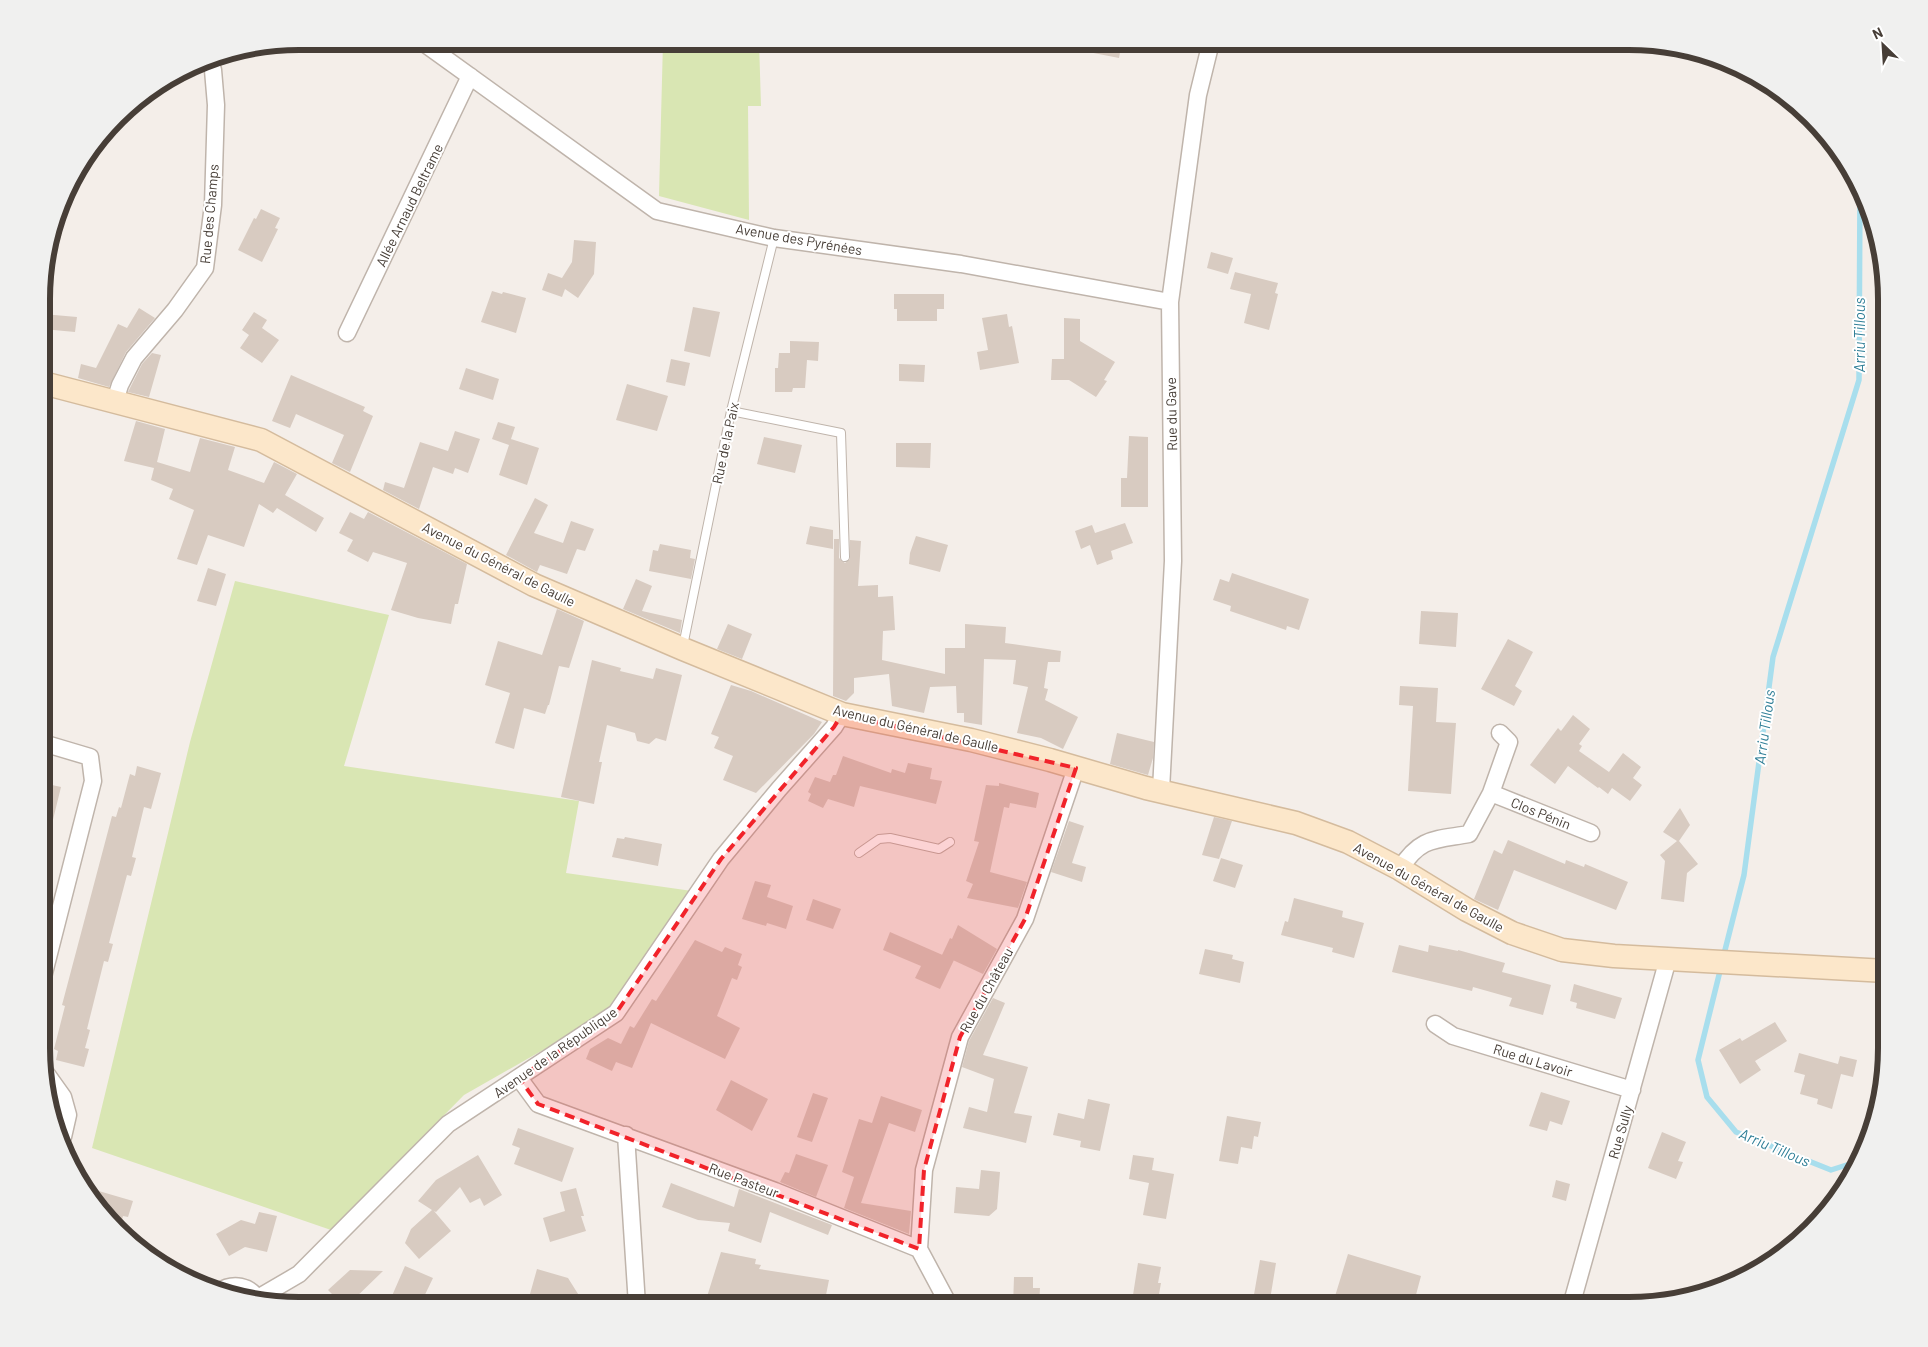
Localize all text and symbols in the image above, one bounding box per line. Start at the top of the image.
north arrow [1858,20,1908,70]
text: N [1869,23,1885,42]
street label: Allée Arnaud Beltrame [372,141,446,269]
street label: Rue des Champs [196,163,222,265]
street label: Avenue des Pyrénées [734,220,864,259]
water label: Arriu Tillous [1850,297,1868,373]
street label: Rue du Gave [1162,377,1180,451]
street label: Rue de la Paix [708,400,742,485]
street label: Avenue du Général de Gaulle [420,518,578,610]
water label: Arriu Tillous [1750,689,1778,765]
street label: Avenue du Général de Gaulle [832,701,1000,755]
street label: Clos Pénin [1509,793,1573,833]
street label: Avenue du Général de Gaulle [1351,839,1507,935]
street label: Rue du Château [956,945,1016,1035]
street label: Avenue de la République [490,1003,620,1101]
street label: Rue du Lavoir [1491,1040,1575,1080]
street label: Rue Sully [1604,1103,1636,1161]
water label: Arriu Tillous [1737,1124,1813,1170]
street label: Rue Pasteur [707,1159,781,1201]

